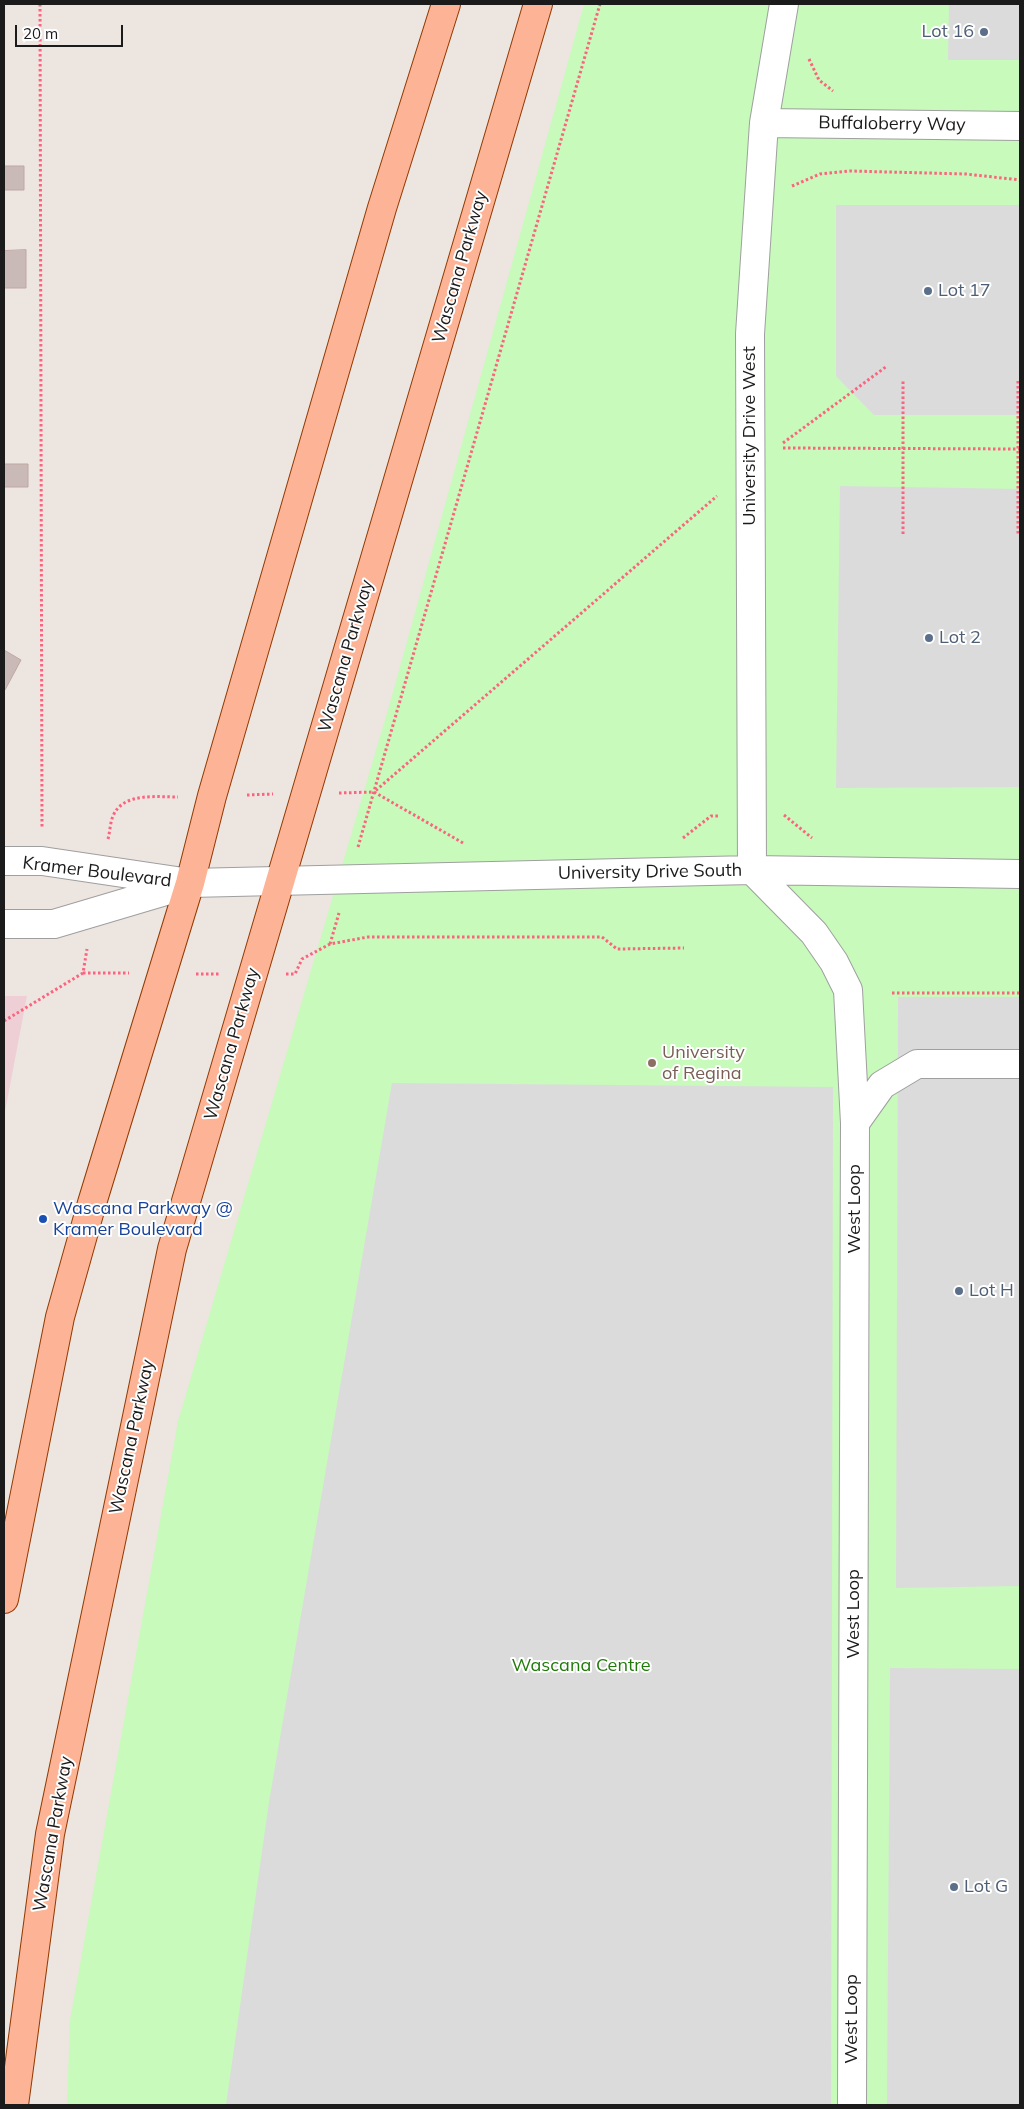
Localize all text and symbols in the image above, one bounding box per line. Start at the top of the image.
scale bar [18,15,125,47]
place label: Lot 16 [921,21,974,43]
text: 20 m [23,24,58,43]
marker: Lot 16 [978,26,990,38]
street label: Buffaloberry Way [818,112,966,136]
street label: Wascana Parkway [428,188,492,346]
place label: Lot 17 [938,280,991,302]
marker: Lot 17 [922,285,934,297]
street label: University Drive West [739,346,761,526]
street label: Wascana Parkway [314,577,378,735]
place label: Lot 2 [939,627,981,649]
marker: Lot 2 [923,632,935,644]
street label: Kramer Boulevard [21,852,173,892]
street label: University Drive South [558,860,742,884]
street label: Wascana Parkway [200,965,264,1123]
place label: University of Regina [662,1042,745,1084]
marker: University of Regina [646,1057,658,1069]
street label: West Loop [844,1164,866,1254]
place label: Wascana Parkway @ Kramer Boulevard [53,1198,233,1240]
marker: Wascana Parkway @ Kramer Boulevard [37,1213,49,1225]
place label: Lot H [969,1280,1014,1302]
marker: Lot H [953,1285,965,1297]
street label: Wascana Parkway [105,1358,159,1516]
street label: West Loop [843,1569,865,1659]
park label: Wascana Centre [512,1655,650,1677]
street label: Wascana Parkway [29,1754,77,1914]
place label: Lot G [964,1876,1008,1898]
marker: Lot G [948,1881,960,1893]
street label: West Loop [841,1974,863,2064]

